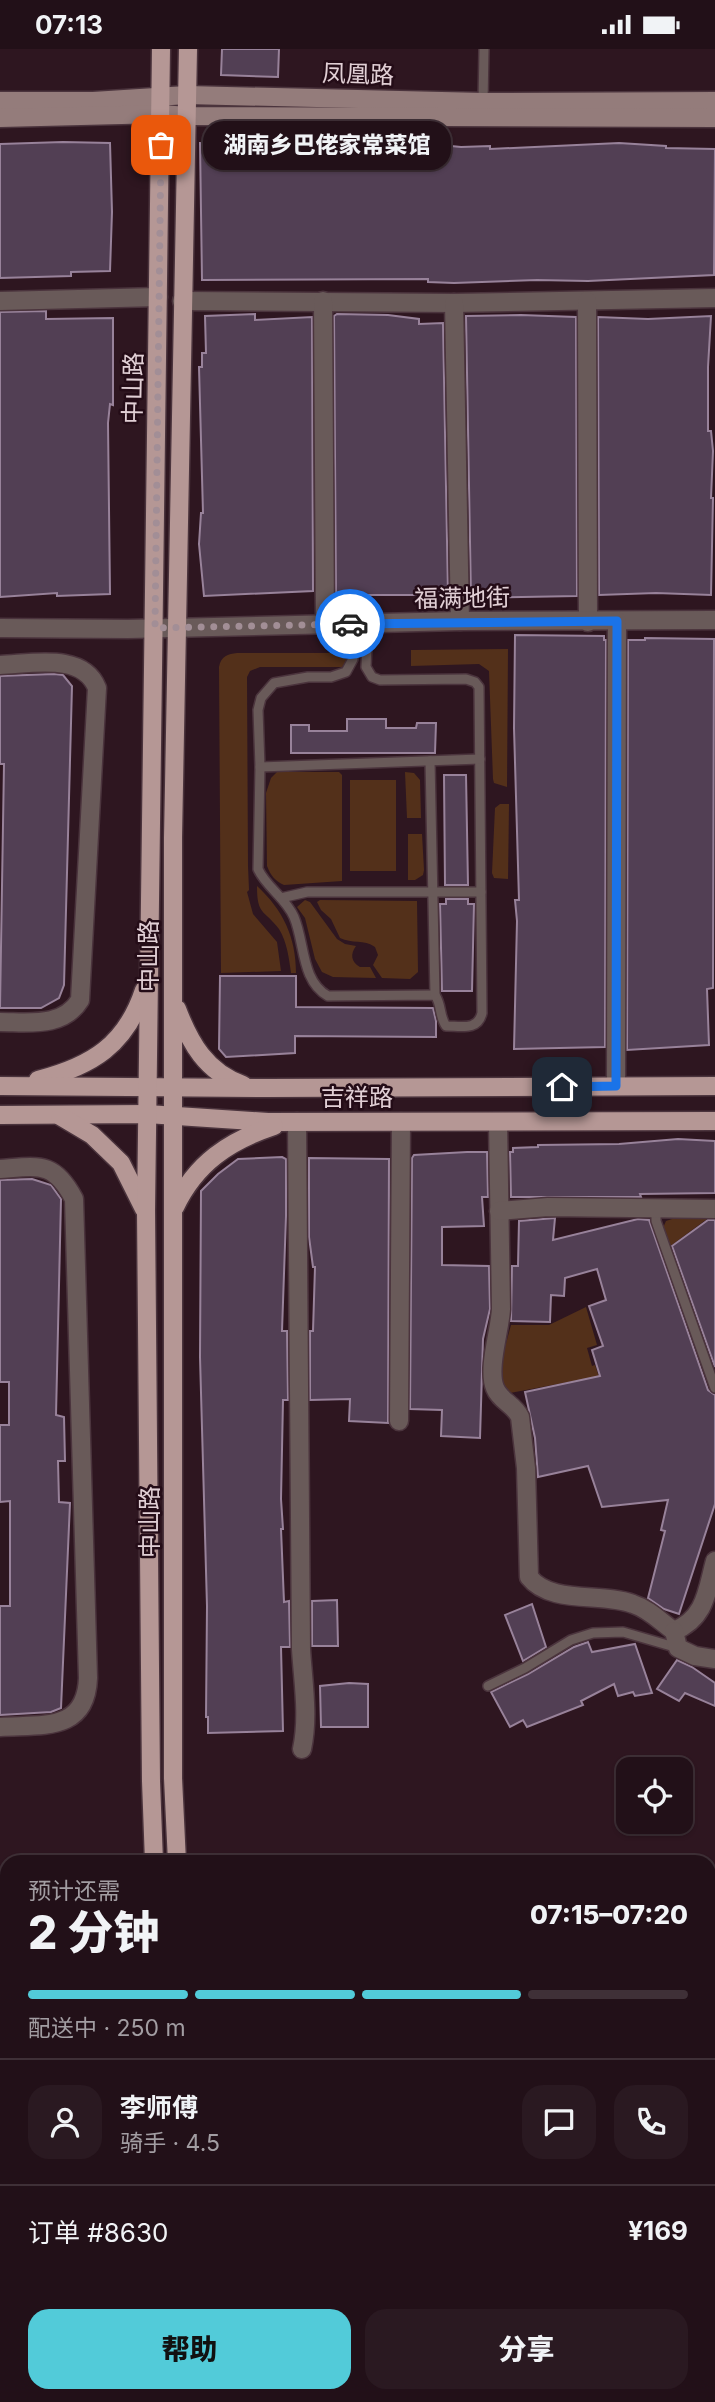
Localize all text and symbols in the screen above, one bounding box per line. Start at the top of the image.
text: 07:13 [35,9,103,40]
street label: 凤凰路 [322,58,394,90]
pin [131,115,191,175]
callout: 湖南乡巴佬家常菜馆 [203,121,452,169]
icon: bag [142,126,180,164]
text: 湖南乡巴佬家常菜馆 [224,131,431,159]
street label: 中山路 [118,352,148,424]
street label: 福满地街 [414,583,510,613]
courier [315,589,385,659]
icon: car [331,605,369,643]
street label: 中山路 [134,920,163,992]
pin [532,1057,592,1117]
icon: home [543,1068,581,1106]
street label: 吉祥路 [321,1083,393,1112]
street label: 中山路 [135,1486,164,1558]
map controls [616,1757,693,1834]
button: locate [616,1757,693,1834]
text: 预计还需 [28,1877,120,1905]
text: 07:15–07:20 [530,1899,688,1930]
text: 2 分钟 [28,1904,159,1960]
text: 配送中 · 250 m [28,2014,186,2042]
button: person [28,2085,102,2159]
button: chat [522,2085,596,2159]
button: phone [614,2085,688,2159]
text: 李师傅 [120,2092,198,2123]
text: 骑手 · 4.5 [120,2129,220,2157]
text: ¥169 [628,2215,688,2246]
text: 订单 #8630 [28,2217,168,2248]
button: 帮助 [28,2309,351,2389]
button: 分享 [365,2309,688,2389]

